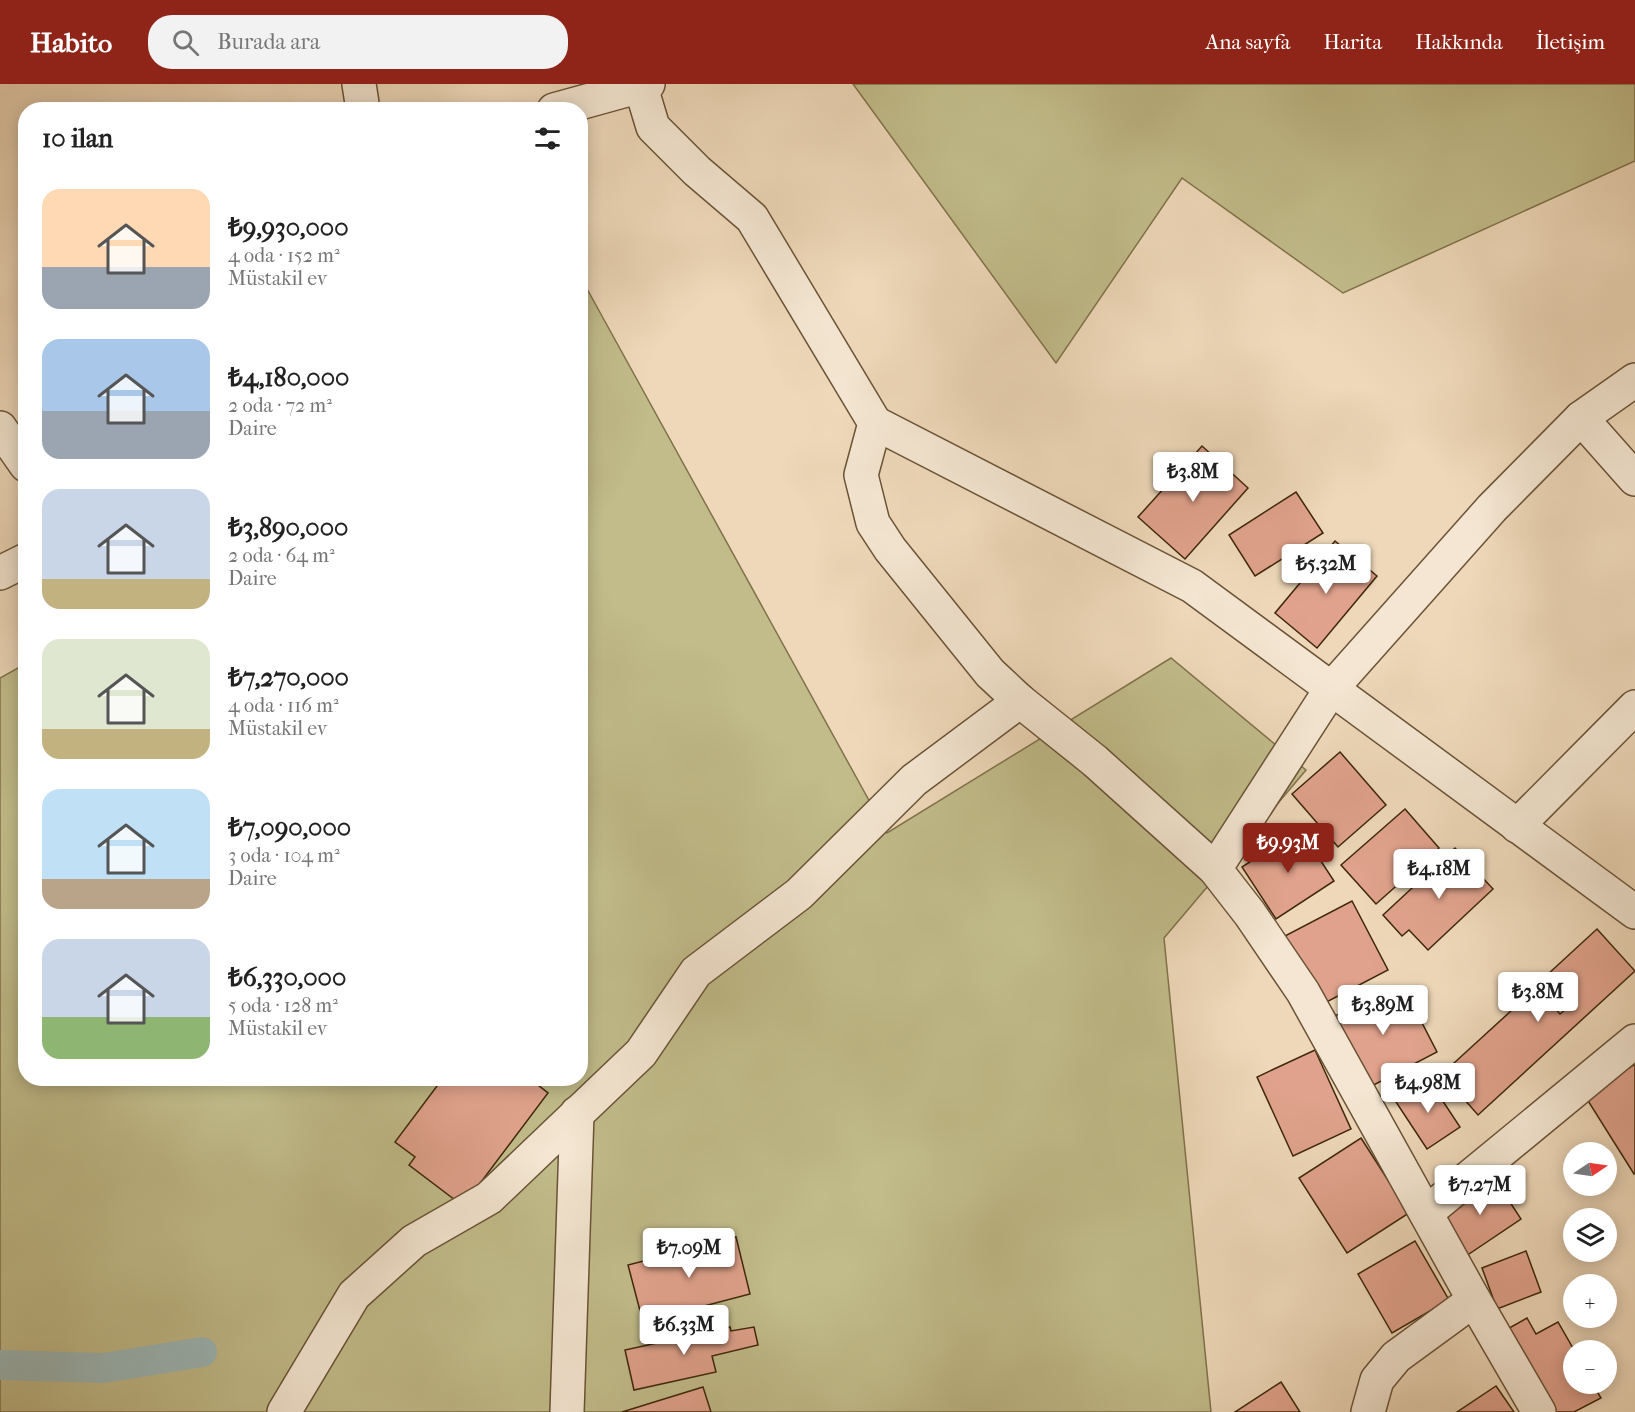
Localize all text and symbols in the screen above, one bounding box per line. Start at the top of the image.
search box [148,15,568,69]
text: Habito [30,26,112,59]
icon: search [169,26,202,59]
text: Burada ara [217,29,320,55]
text: Ana sayfa [1206,30,1291,54]
text: Harita [1324,30,1382,54]
text: Hakkında [1415,30,1503,54]
text: İletişim [1536,30,1605,54]
icon: filters [531,122,564,155]
text: 10 ilan [42,123,113,154]
text: ₺9,930,000 [228,212,348,243]
icon: home [90,213,162,285]
text: 4 oda · 152 m² [228,244,340,267]
text: Müstakil ev [228,267,327,290]
text: ₺4,180,000 [228,362,349,393]
icon: home [90,363,162,435]
text: 2 oda · 72 m² [228,394,332,417]
text: Daire [228,417,277,440]
pin: ₺3.8M [1151,452,1235,503]
text: ₺3.8M [1167,460,1219,483]
text: ₺3,890,000 [228,512,348,543]
icon: home [90,513,162,585]
text: 2 oda · 64 m² [228,544,335,567]
pin: ₺5.32M [1277,544,1375,595]
text: ₺5.32M [1296,552,1356,575]
text: Daire [228,567,277,590]
text: ₺7,270,000 [228,662,349,693]
icon: home [90,663,162,735]
text: 4 oda · 116 m² [228,694,339,717]
text: Müstakil ev [228,717,327,740]
text: ₺7,090,000 [228,812,351,843]
icon: home [90,813,162,885]
pin: ₺9.93M [1239,823,1337,874]
text: ₺9.93M [1257,831,1319,854]
text: 3 oda · 104 m² [228,844,340,867]
pin: ₺4.18M [1390,849,1488,900]
text: ₺4.18M [1407,857,1471,880]
text: Daire [228,867,277,890]
text: ₺6,330,000 [228,962,346,993]
icon: home [90,963,162,1035]
pin: ₺3.8M [1496,972,1580,1023]
text: ₺3.8M [1512,980,1564,1003]
pin: ₺3.89M [1334,985,1432,1036]
text: ₺3.89M [1352,993,1414,1016]
text: 5 oda · 128 m² [228,994,338,1017]
text: Müstakil ev [228,1017,327,1040]
pin: ₺4.98M [1379,1063,1477,1114]
text: ₺4.98M [1395,1071,1461,1094]
north arrow [1563,1142,1617,1196]
map controls [1563,1142,1617,1394]
pin: ₺7.27M [1431,1165,1529,1216]
text: ₺7.27M [1449,1173,1511,1196]
button: layers [1563,1208,1617,1262]
pin: ₺7.09M [640,1228,738,1279]
text: ₺7.09M [657,1236,721,1259]
button: + [1563,1274,1617,1328]
pin: ₺6.33M [635,1305,733,1356]
text: ₺6.33M [654,1313,714,1336]
button: − [1563,1340,1617,1394]

